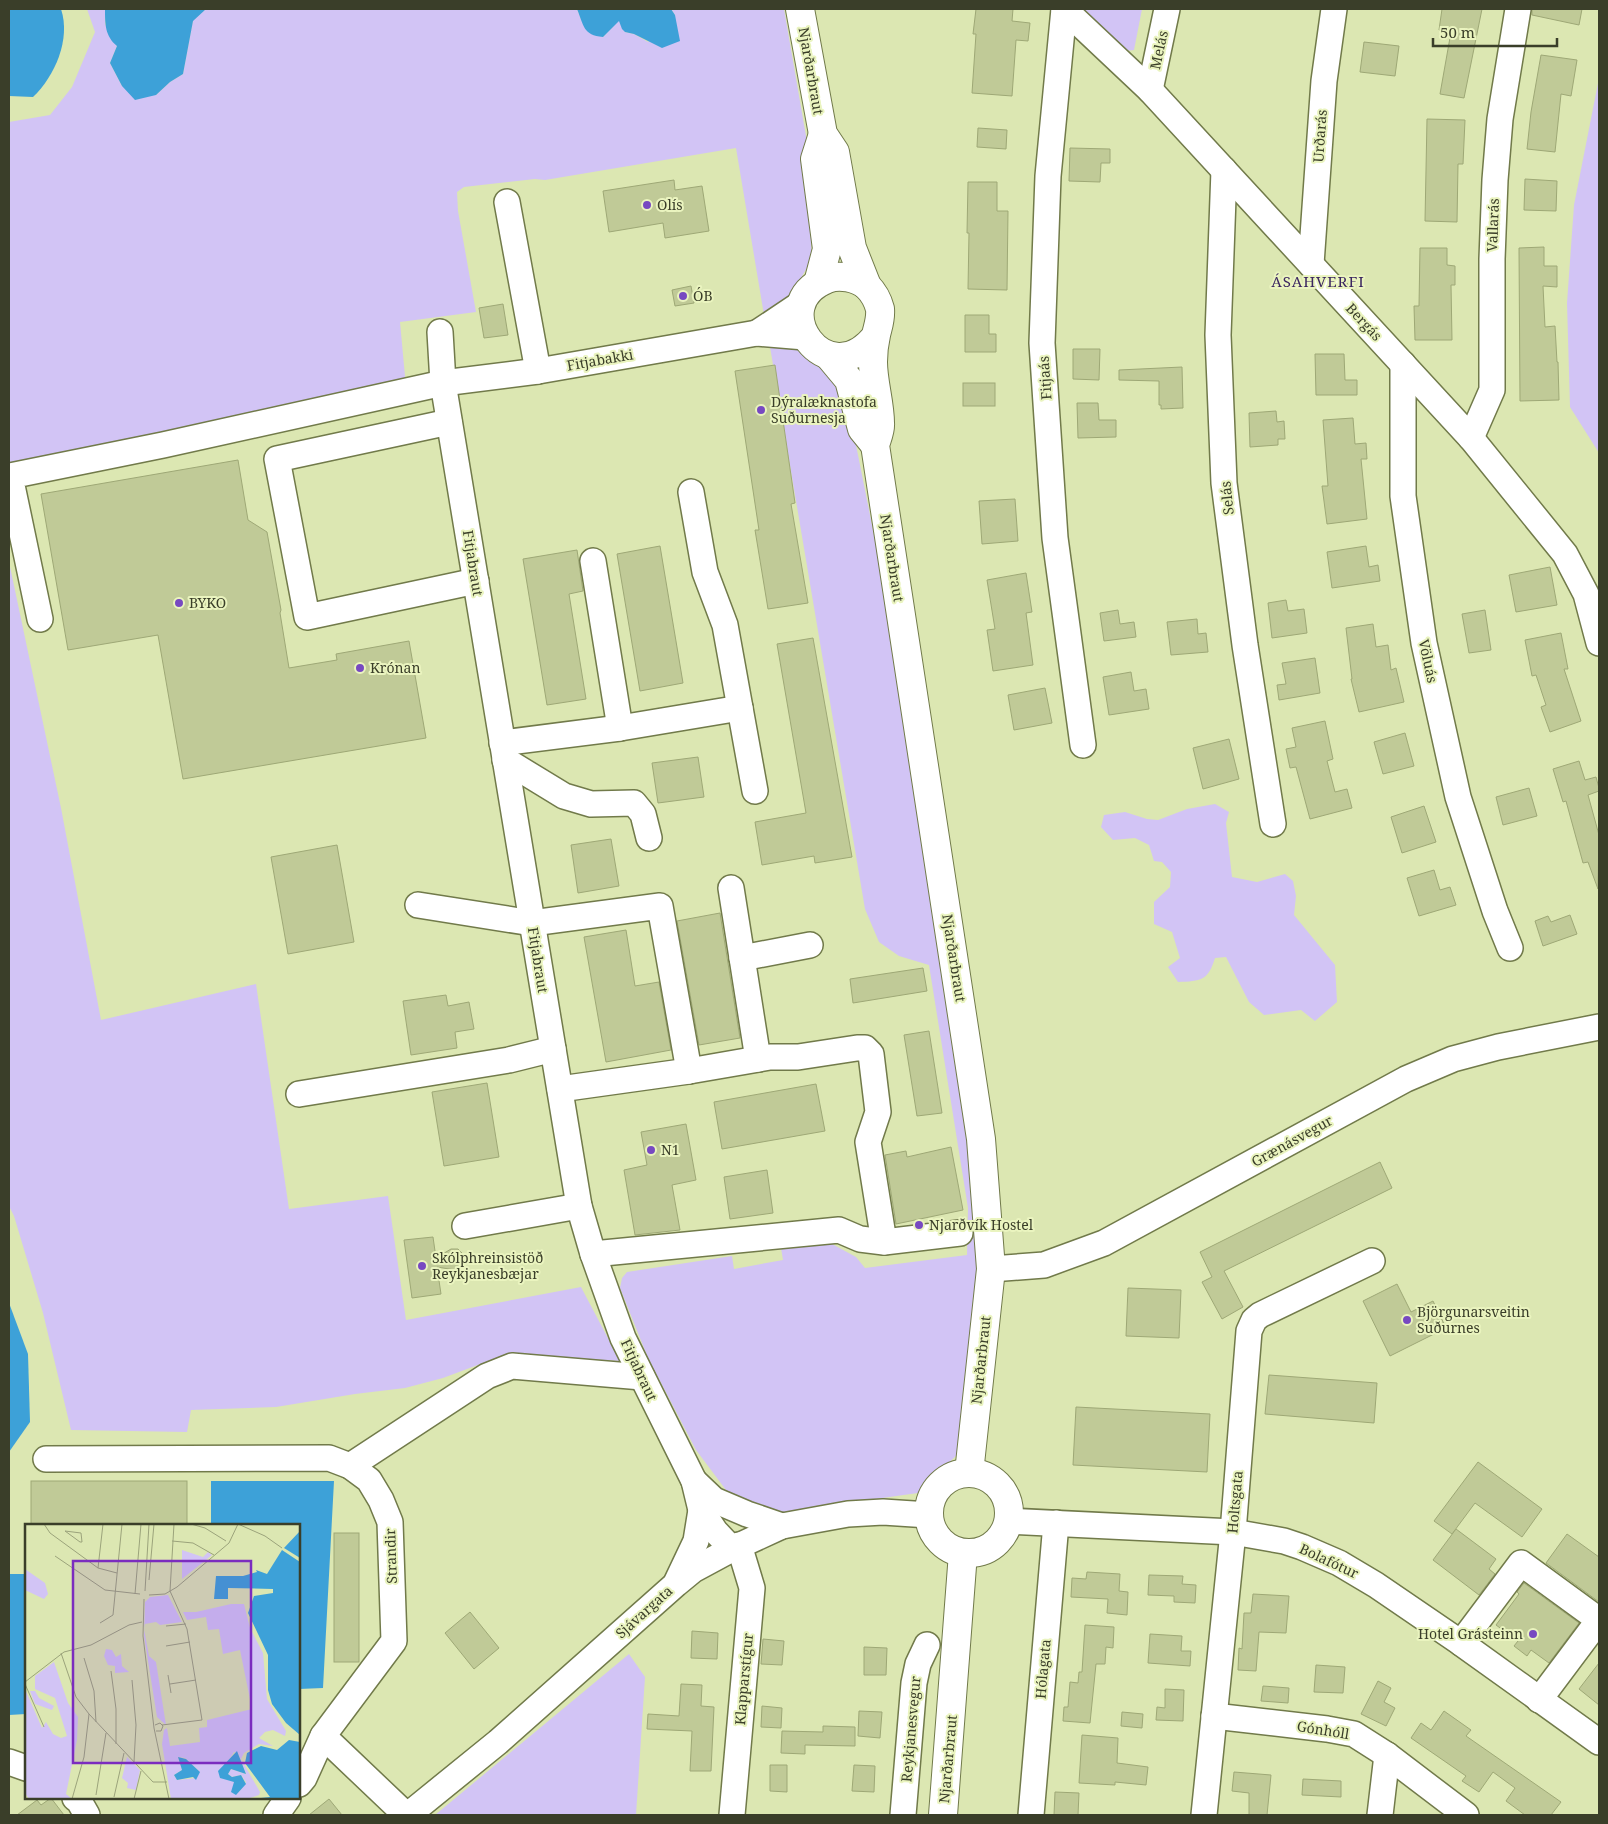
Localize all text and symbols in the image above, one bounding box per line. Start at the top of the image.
scale bar [1433,15,1557,47]
text: 50 m [1440,22,1475,42]
street label: Njarðarbraut [794,26,829,116]
street label: Melás [1145,29,1172,71]
street label: Urðarás [1308,109,1331,163]
place label: Olís [657,195,683,214]
street label: Vallarás [1482,198,1503,252]
marker: Olís [641,199,653,211]
district label: ÁSAHVERFI [1271,271,1365,291]
place label: ÓB [693,286,713,305]
marker: ÓB [677,290,689,302]
street label: Bergás [1342,299,1387,345]
street label: Fitjabakki [565,344,635,375]
street label: Fitjaás [1033,355,1056,401]
place label: Dýralæknastofa Suðurnesja [771,392,877,427]
marker: Dýralæknastofa Suðurnesja [755,404,767,416]
street label: Selás [1215,480,1238,516]
street label: Njarðarbraut [876,513,909,603]
street label: Fitjabraut [459,529,488,597]
place label: BYKO [189,593,226,612]
marker: BYKO [173,597,185,609]
street label: Völuás [1415,637,1442,684]
place label: Krónan [370,658,420,677]
marker: Krónan [354,662,366,674]
street label: Njarðarbraut [938,913,971,1003]
street label: Fitjabraut [524,926,553,994]
street label: Grænásvegur [1248,1110,1336,1171]
place label: N1 [661,1140,680,1159]
marker: N1 [645,1144,657,1156]
place label: Njarðvík Hostel [929,1215,1034,1234]
marker: Njarðvík Hostel [913,1219,925,1231]
place label: Skólphreinsistöð Reykjanesbæjar [432,1248,543,1283]
marker: Skólphreinsistöð Reykjanesbæjar [416,1260,428,1272]
place label: Björgunarsveitin Suðurnes [1417,1302,1530,1337]
marker: Björgunarsveitin Suðurnes [1401,1314,1413,1326]
street label: Njarðarbraut [966,1315,995,1405]
street label: Fitjabraut [617,1336,662,1404]
street label: Holtsgata [1222,1470,1247,1534]
inset map [25,1524,300,1799]
street label: Strandir [380,1528,401,1584]
street label: Bolafótur [1297,1539,1362,1583]
street label: Sjávargata [611,1581,676,1642]
place label: Hotel Grásteinn [1418,1624,1523,1643]
marker: Hotel Grásteinn [1527,1628,1539,1640]
street label: Klapparstígur [730,1632,757,1726]
street label: Hólagata [1030,1638,1055,1699]
street label: Reykjanesvegur [896,1675,925,1783]
street label: Njarðarbraut [934,1714,961,1804]
street label: Gónhóll [1296,1716,1351,1743]

